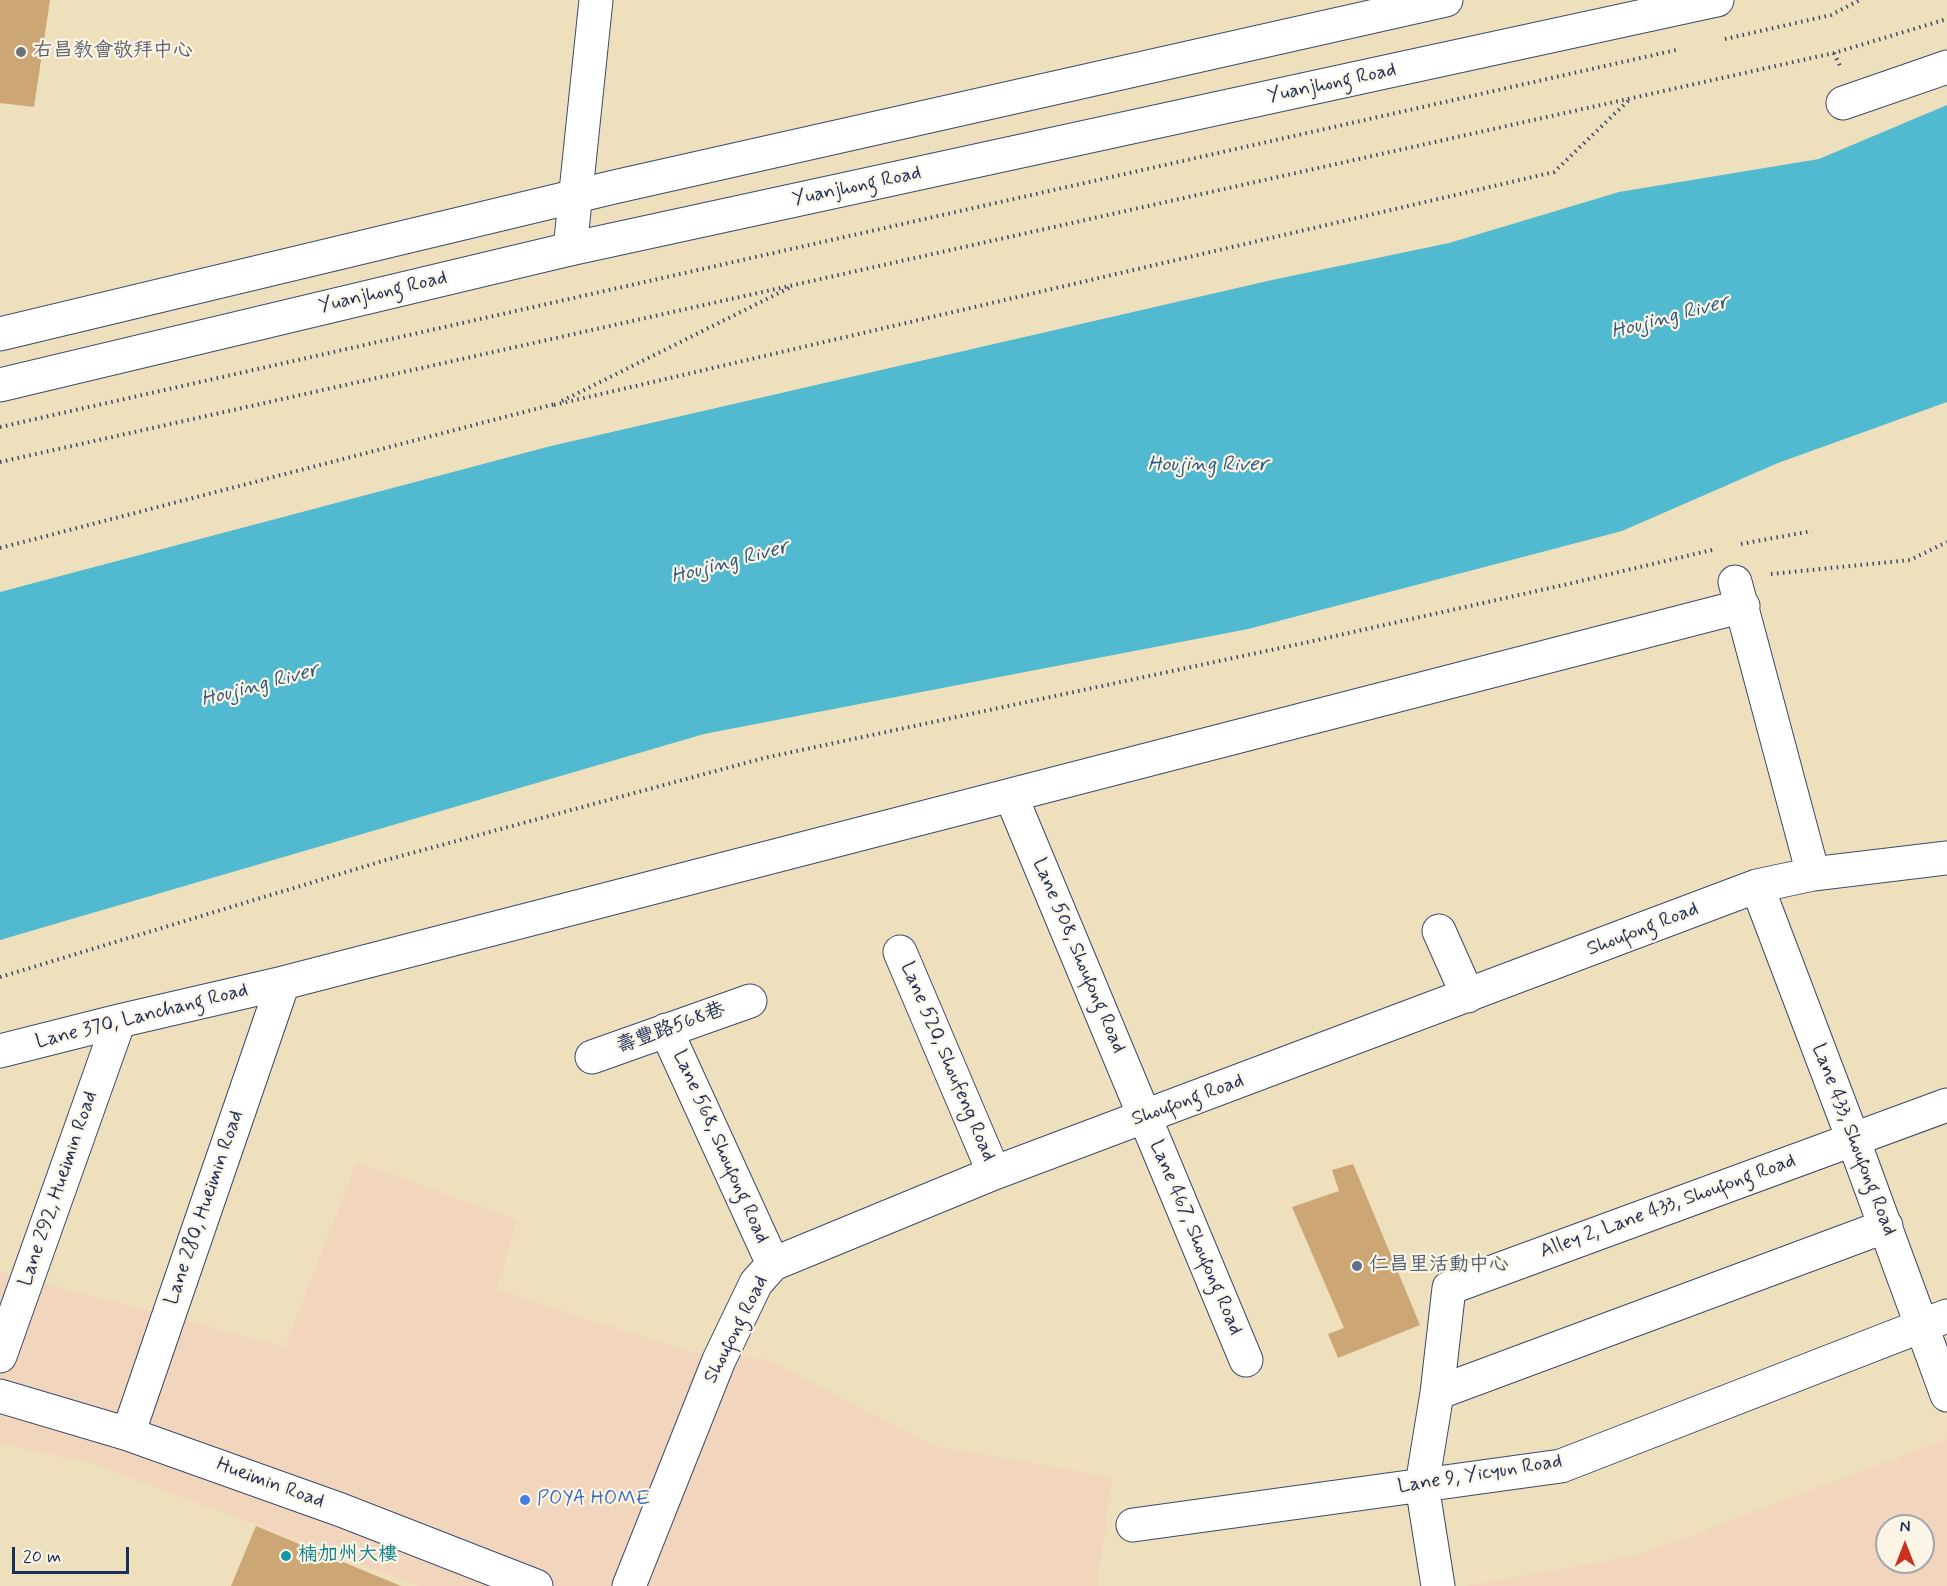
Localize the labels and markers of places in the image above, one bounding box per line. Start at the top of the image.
place label: 右昌教會敬拜中心 [33,40,193,64]
marker: 右昌教會敬拜中心 [14,45,28,59]
place label: 仁昌里活動中心 [1369,1254,1509,1278]
marker: 仁昌里活動中心 [1350,1259,1364,1273]
place label: POYA HOME [537,1488,650,1512]
marker: POYA HOME [518,1493,532,1507]
place label: 楠加州大樓 [298,1544,398,1568]
marker: 楠加州大樓 [279,1549,293,1563]

